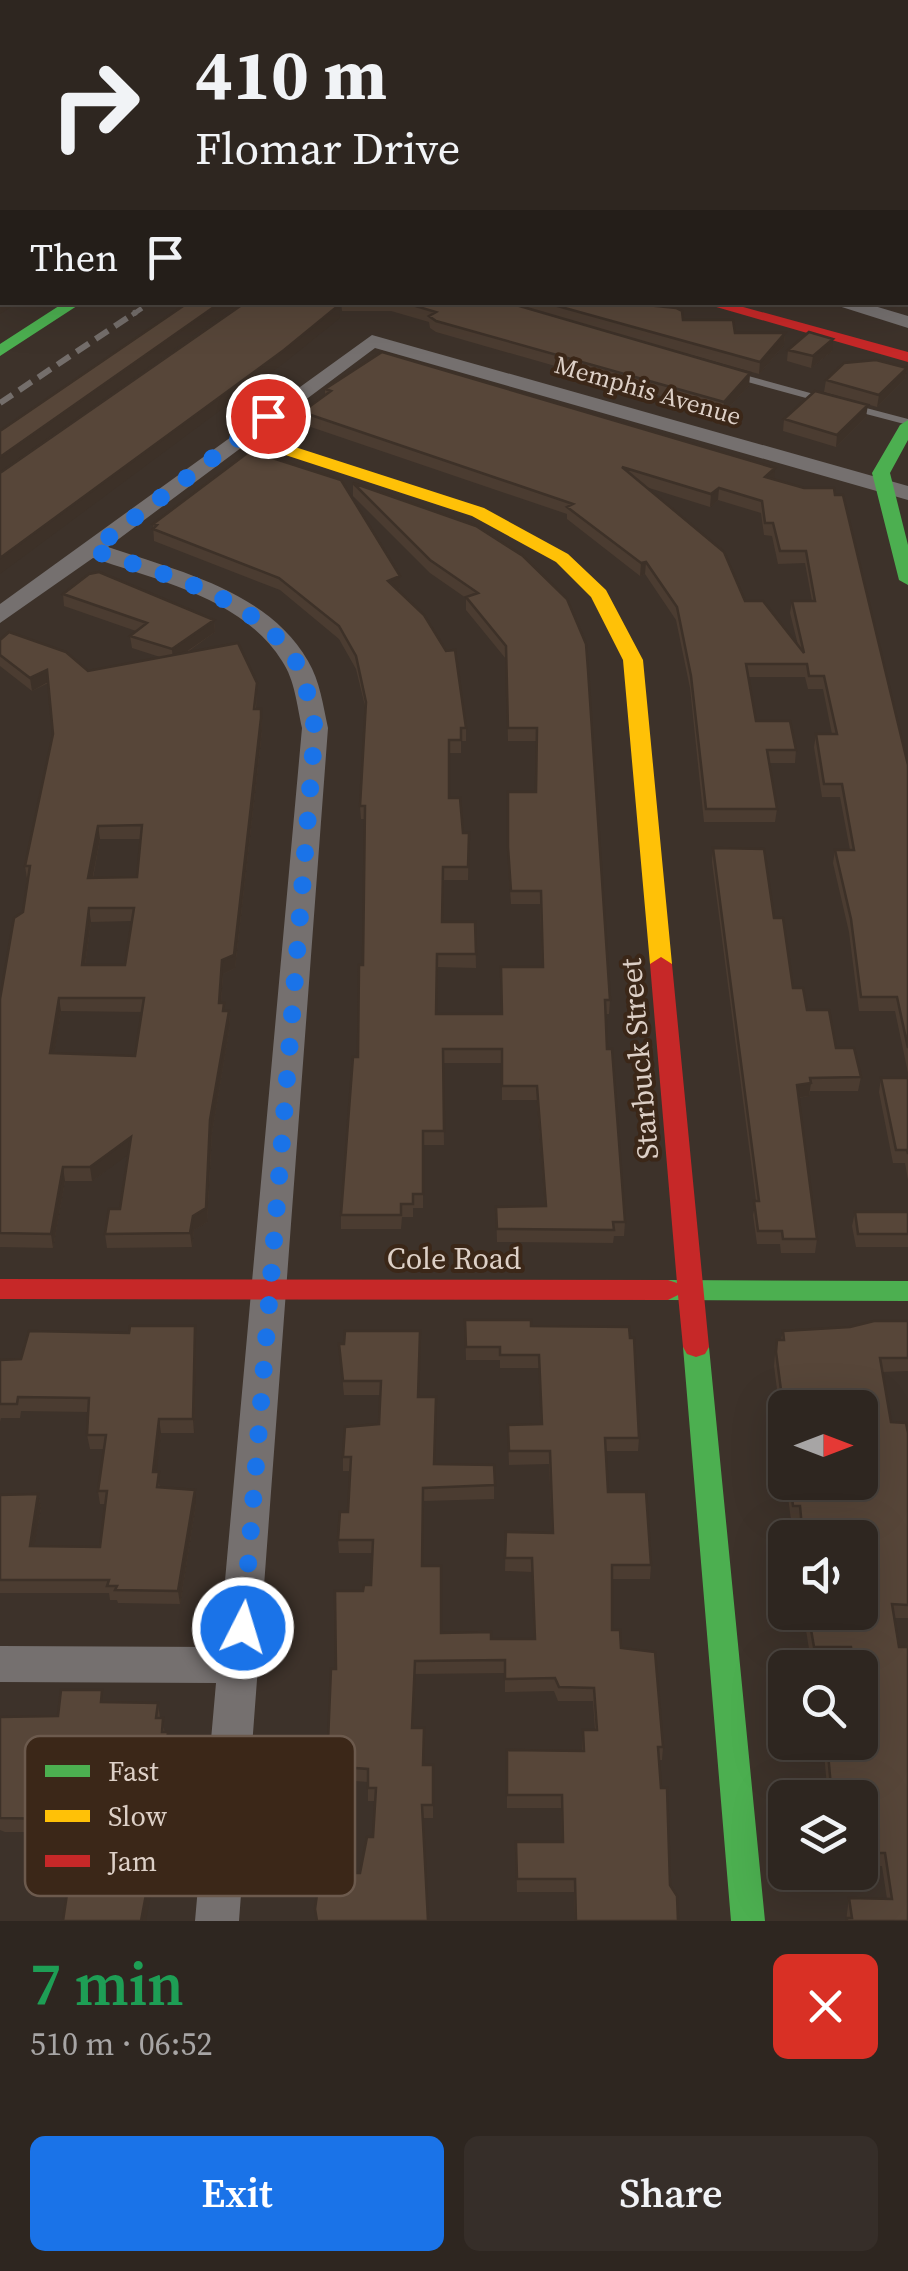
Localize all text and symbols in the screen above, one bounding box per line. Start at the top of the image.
text: 410 m [195,26,387,122]
icon: right [30,40,160,170]
text: Flomar Drive [195,117,460,179]
icon: arrive [138,230,193,285]
text: Then [30,232,118,284]
street label: Memphis Avenue [551,347,745,433]
pin [226,374,311,459]
icon: arrive [241,389,296,444]
street label: Starbuck Street [610,956,668,1161]
street label: Cole Road [387,1238,521,1279]
north arrow [768,1390,878,1500]
map controls [768,1390,878,1890]
button: sound [768,1520,878,1630]
position arrow [191,1576,295,1680]
button: search [768,1650,878,1760]
legend [25,1736,355,1896]
text: Fast [108,1752,159,1790]
button: layers [768,1780,878,1890]
text: Slow [108,1797,168,1835]
text: Jam [107,1842,157,1880]
text: 7 min [30,1943,184,2025]
button: close [773,1954,878,2059]
text: 510 m · 06:52 [30,2022,212,2066]
button: Exit [30,2136,444,2251]
button: Share [464,2136,878,2251]

